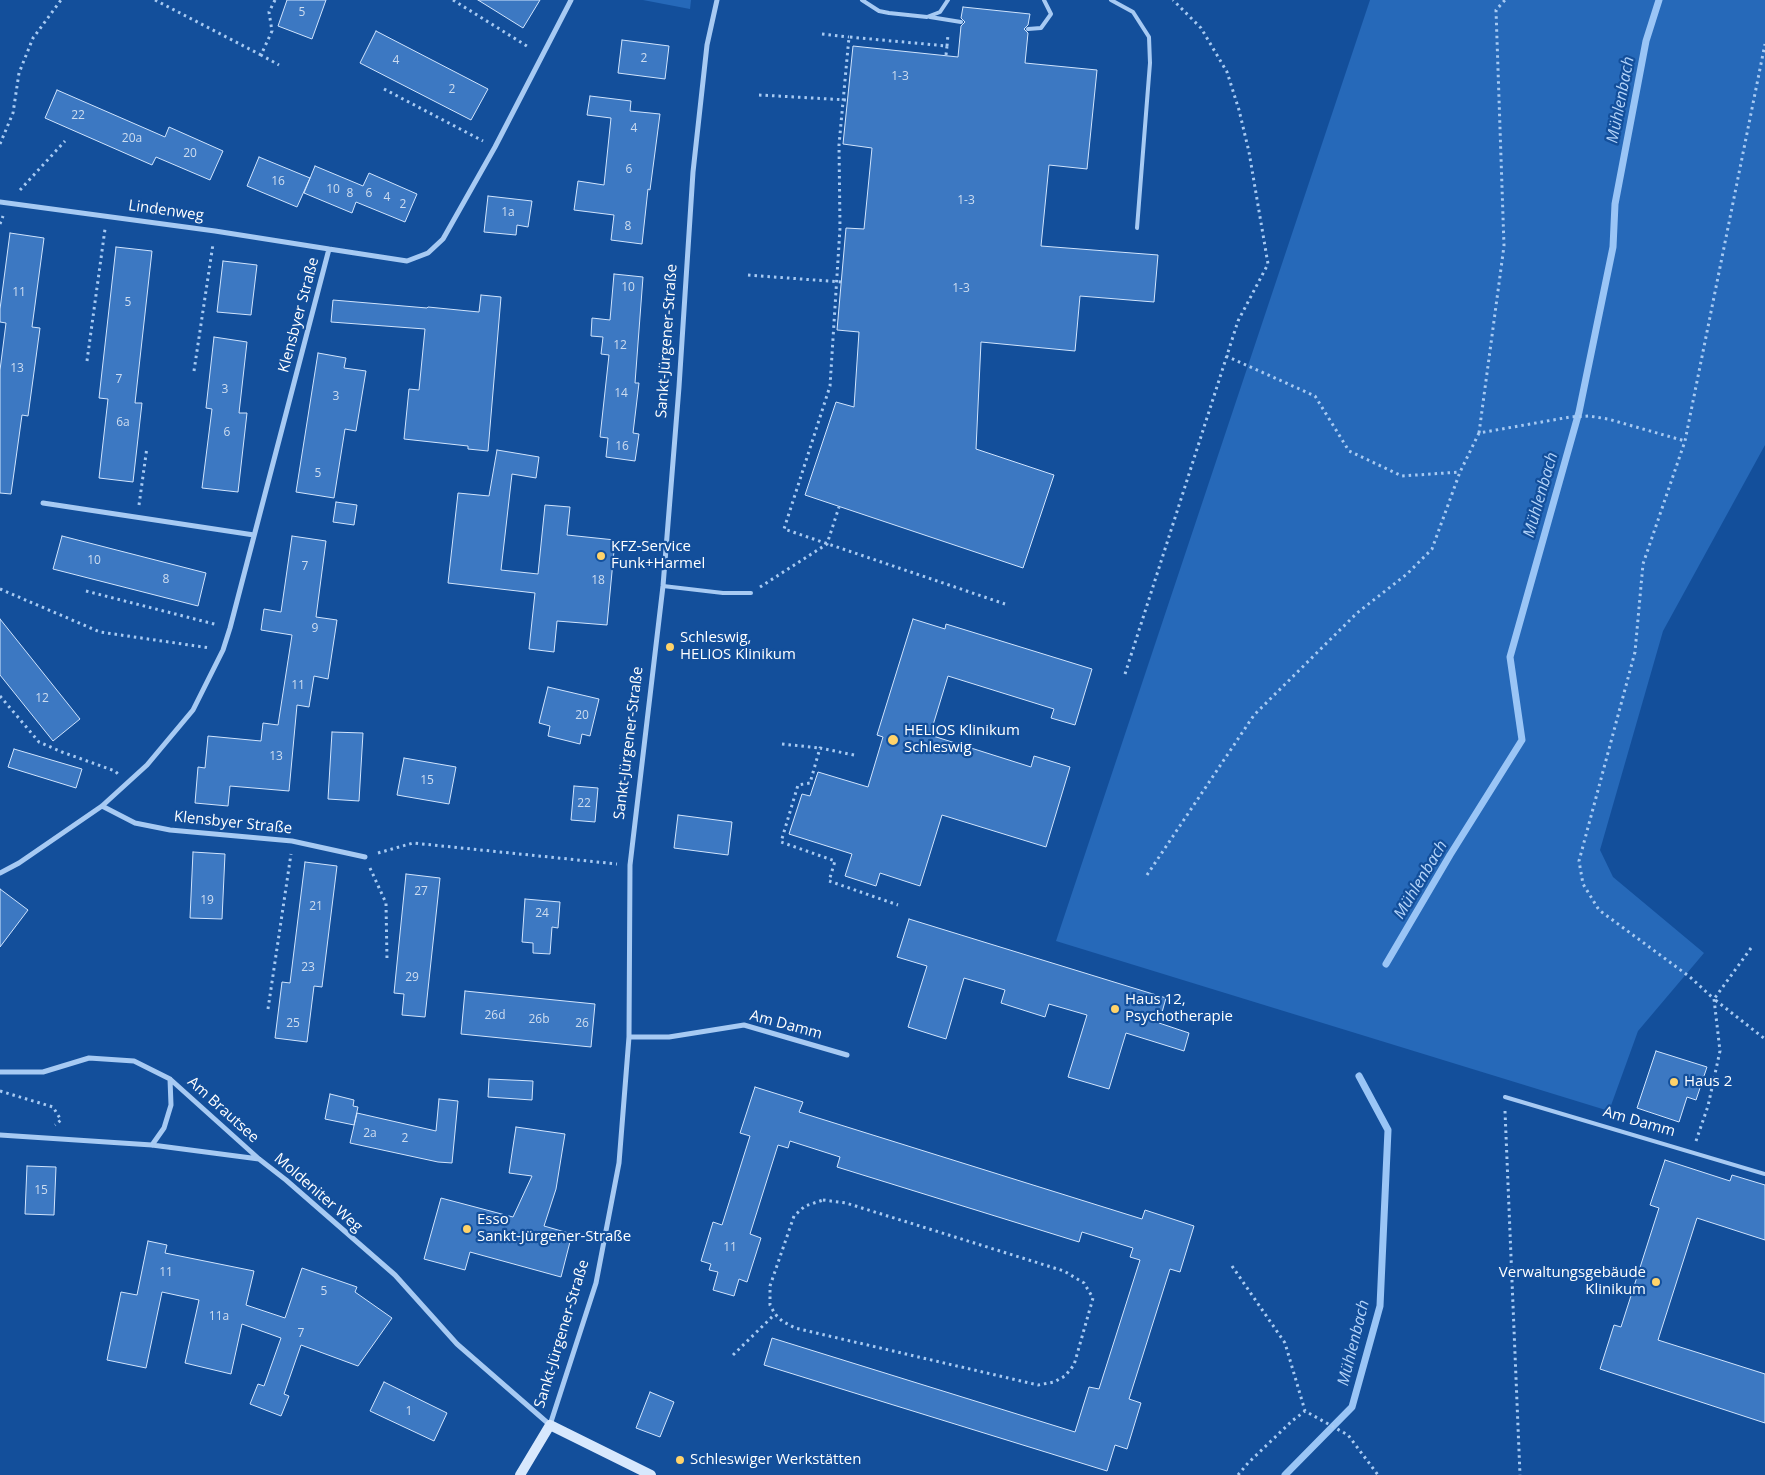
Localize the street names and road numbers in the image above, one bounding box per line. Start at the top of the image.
street label: Lindenweg [127,197,205,225]
street label: Klensbyer Straße [275,255,323,375]
street label: Sankt-Jürgener-Straße [653,264,681,418]
street label: Sankt-Jürgener-Straße [611,665,647,821]
street label: Klensbyer Straße [173,808,293,838]
street label: Am Damm [748,1007,824,1043]
street label: Am Brautsee [184,1073,262,1147]
street label: Am Damm [1601,1103,1677,1141]
street label: Moldeniter Weg [270,1150,366,1236]
street label: Sankt-Jürgener-Straße [531,1258,593,1410]

